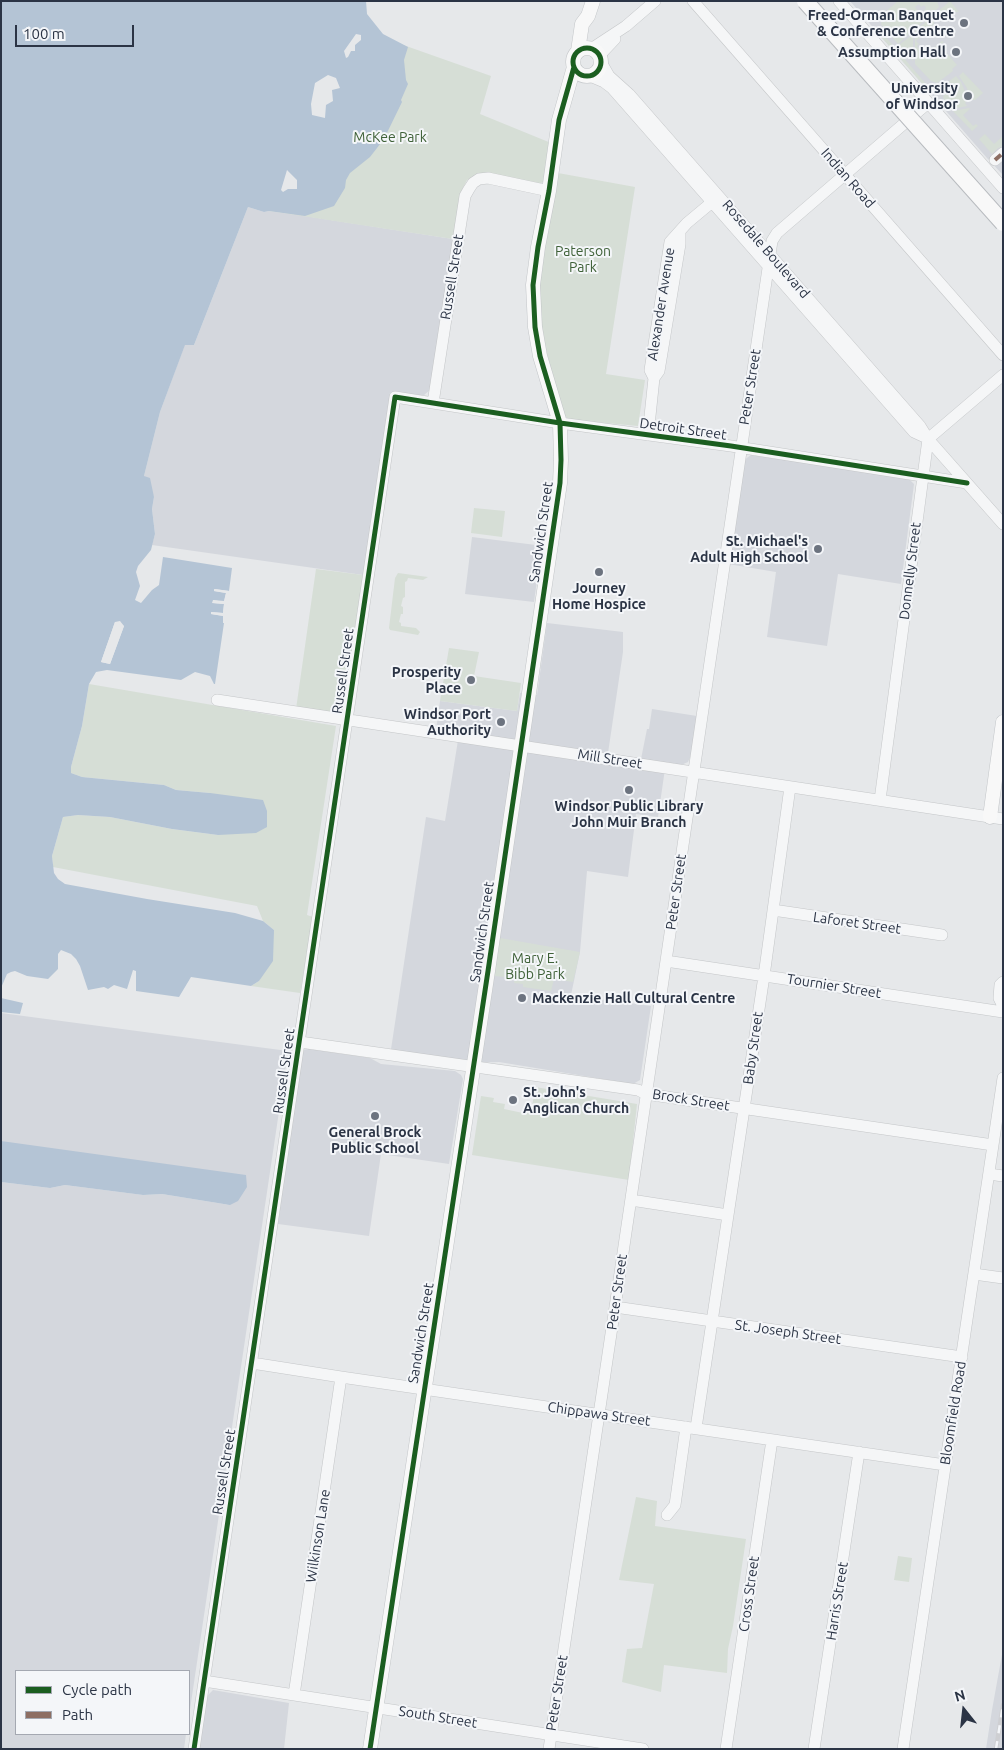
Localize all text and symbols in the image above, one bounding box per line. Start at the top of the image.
place label: Freed-Orman Banquet & Conference Centre [808,7,954,40]
scale bar [18,15,136,47]
marker: Freed-Orman Banquet & Conference Centre [958,17,970,29]
text: 100 m [23,25,65,42]
place label: Assumption Hall [838,44,946,60]
marker: Assumption Hall [950,46,962,58]
place label: University of Windsor [885,80,958,112]
marker: University of Windsor [962,90,974,102]
park label: McKee Park [353,129,427,145]
street label: Indian Road [817,145,879,211]
street label: Rosedale Boulevard [719,196,813,302]
street label: Russell Street [437,233,467,321]
park label: Paterson Park [555,243,611,276]
street label: Alexander Avenue [644,246,678,362]
street label: Peter Street [736,348,764,426]
street label: Detroit Street [638,415,728,443]
street label: Sandwich Street [526,480,556,584]
street label: Donnelly Street [896,521,924,621]
place label: St. Michael's Adult High School [690,533,808,566]
marker: St. Michael's Adult High School [812,543,824,555]
marker: Journey Home Hospice [593,566,605,578]
place label: Journey Home Hospice [552,580,646,612]
street label: Russell Street [329,627,357,715]
place label: Prosperity Place [392,664,461,696]
marker: Prosperity Place [465,674,477,686]
place label: Windsor Port Authority [404,706,491,739]
marker: Windsor Port Authority [495,716,507,728]
street label: Mill Street [576,746,644,772]
marker: Windsor Public Library John Muir Branch [623,784,635,796]
place label: Windsor Public Library John Muir Branch [555,798,703,830]
street label: Peter Street [662,853,690,931]
street label: Sandwich Street [467,880,497,984]
street label: Laforet Street [812,909,902,937]
park label: Mary E. Bibb Park [505,950,565,982]
street label: Tournier Street [786,970,882,1002]
place label: Mackenzie Hall Cultural Centre [532,990,735,1006]
marker: Mackenzie Hall Cultural Centre [516,992,528,1004]
street label: Baby Street [740,1011,766,1085]
street label: Russell Street [270,1027,298,1115]
place label: St. John's Anglican Church [523,1084,629,1116]
street label: Brock Street [651,1086,731,1114]
marker: St. John's Anglican Church [507,1094,519,1106]
marker: General Brock Public School [369,1110,381,1122]
place label: General Brock Public School [329,1124,421,1156]
street label: Peter Street [603,1253,631,1331]
street label: Sandwich Street [405,1281,437,1385]
street label: St. Joseph Street [734,1316,842,1348]
street label: Bloomfield Road [937,1360,969,1466]
street label: Chippawa Street [546,1398,652,1430]
street label: Russell Street [209,1428,239,1516]
street label: Wilkinson Lane [302,1488,334,1584]
street label: Cross Street [735,1555,763,1633]
street label: Harris Street [822,1561,852,1641]
street label: Peter Street [543,1654,571,1732]
legend [15,1670,190,1735]
text: Cycle path [62,1681,132,1698]
north arrow [939,1685,989,1735]
text: N [953,1686,967,1705]
street label: South Street [398,1703,478,1731]
text: Path [62,1706,93,1723]

